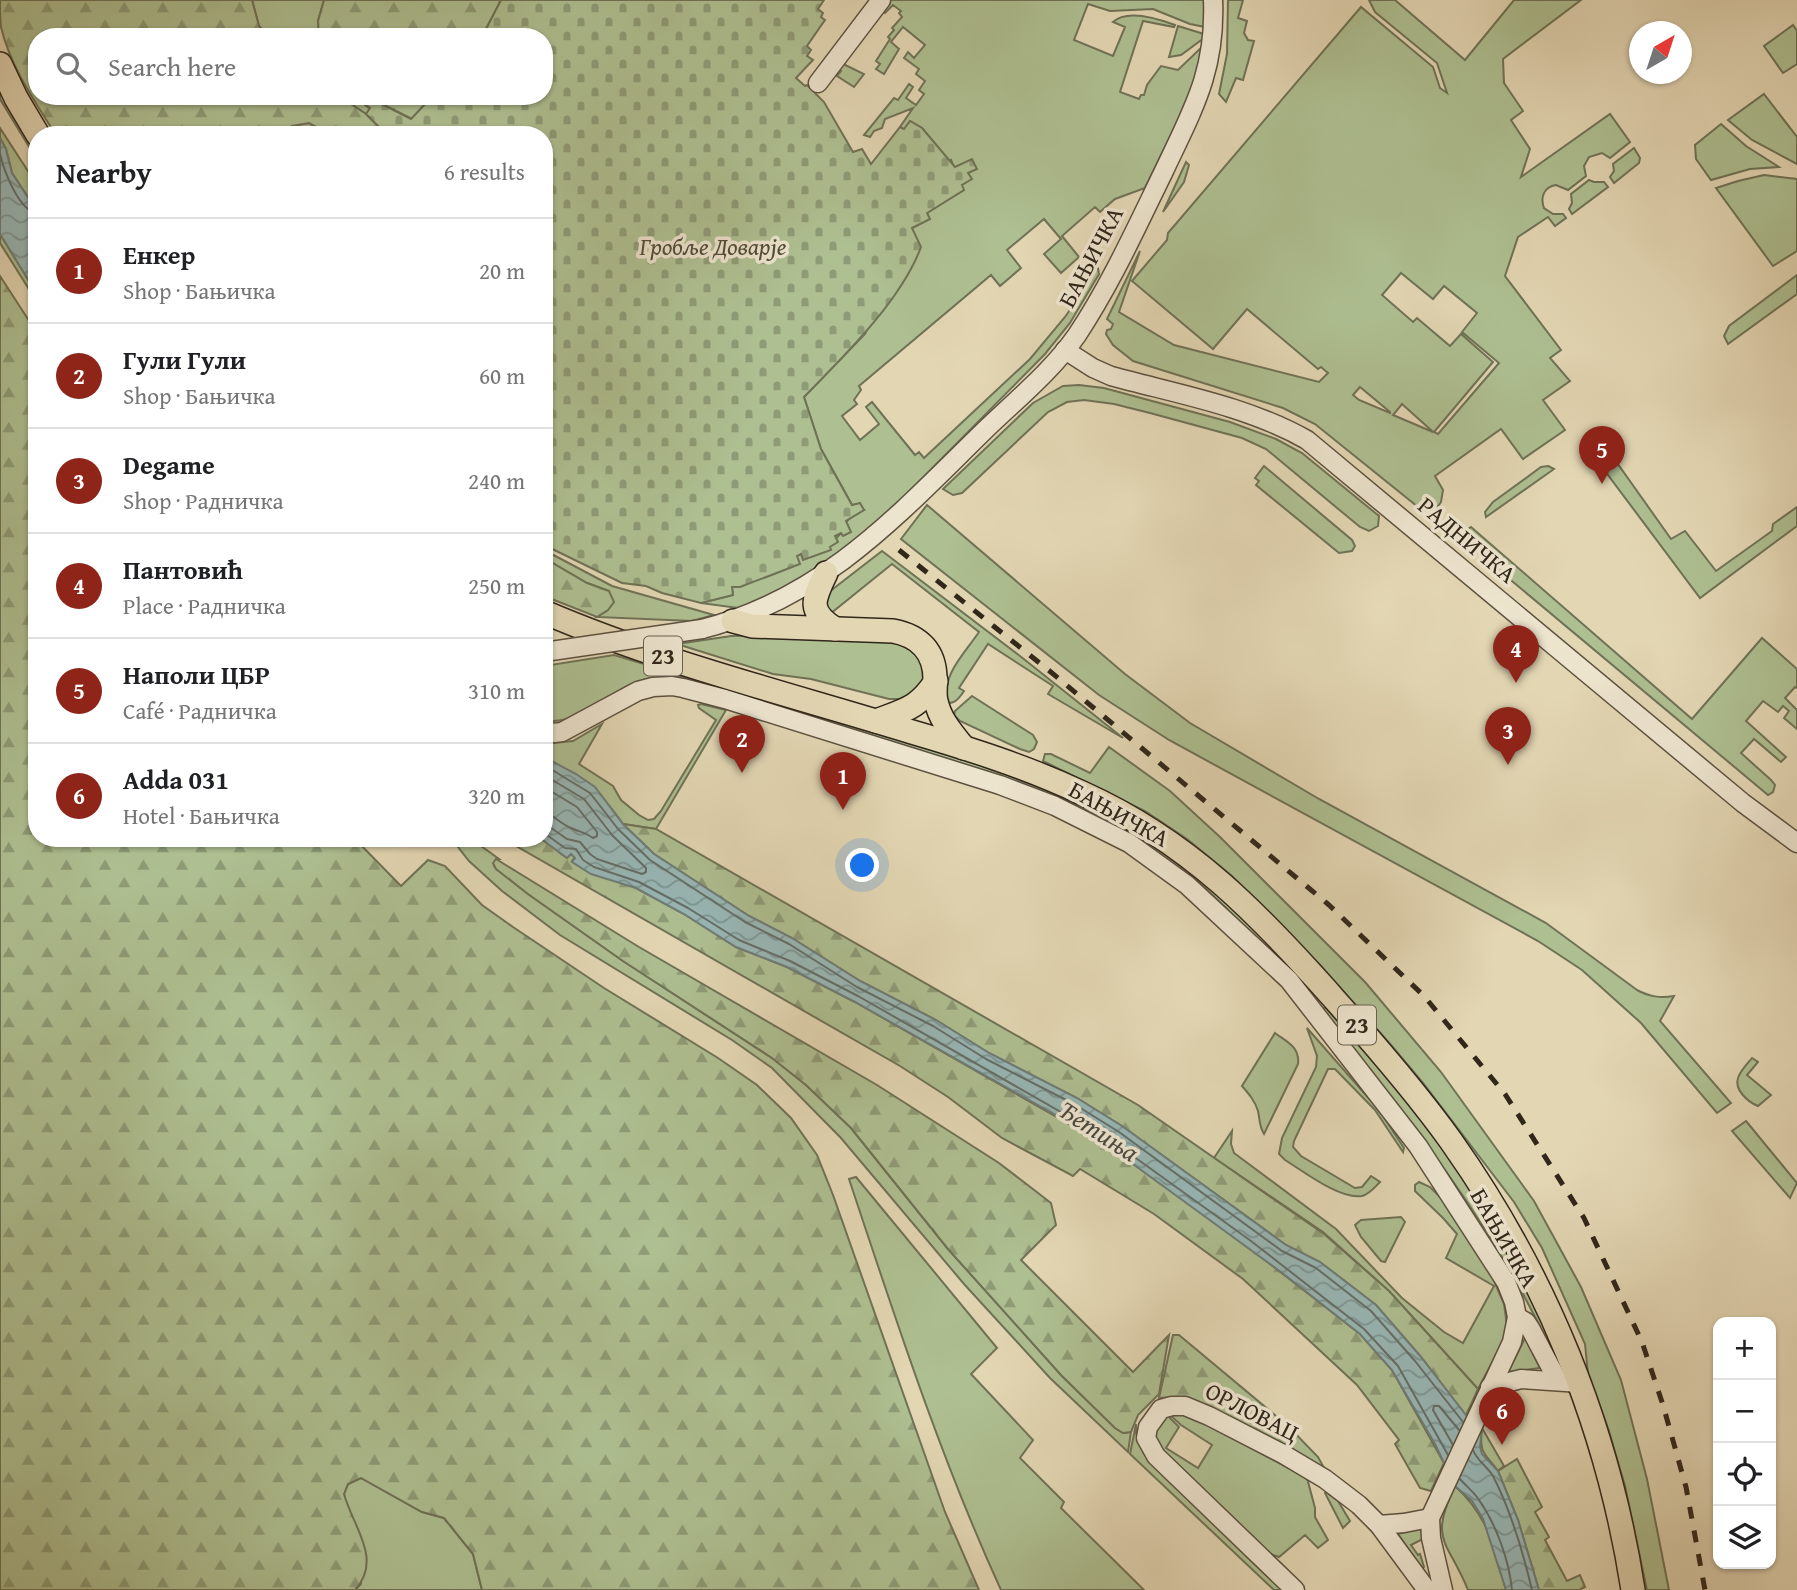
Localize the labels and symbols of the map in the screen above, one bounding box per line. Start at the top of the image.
north arrow [1629,21,1692,84]
street label: БАЊИЧКА [1049,200,1132,313]
park label: Гробље Доварје [639,229,787,264]
pin: 5 [1579,426,1625,484]
street label: РАДНИЧКА [1411,488,1524,592]
pin: 4 [1493,625,1539,683]
road number: 23 [644,636,682,676]
pin: 3 [1485,707,1531,765]
pin: 2 [719,715,765,773]
pin: 1 [820,752,866,810]
street label: БАЊИЧКА [1063,772,1176,856]
your location [845,848,879,882]
road number: 23 [1338,1006,1376,1044]
water label: Ђетиња [1052,1090,1147,1171]
street label: БАЊИЧКА [1462,1181,1547,1294]
street label: ОРЛОВАЦ [1199,1373,1305,1450]
pin: 6 [1479,1387,1525,1445]

